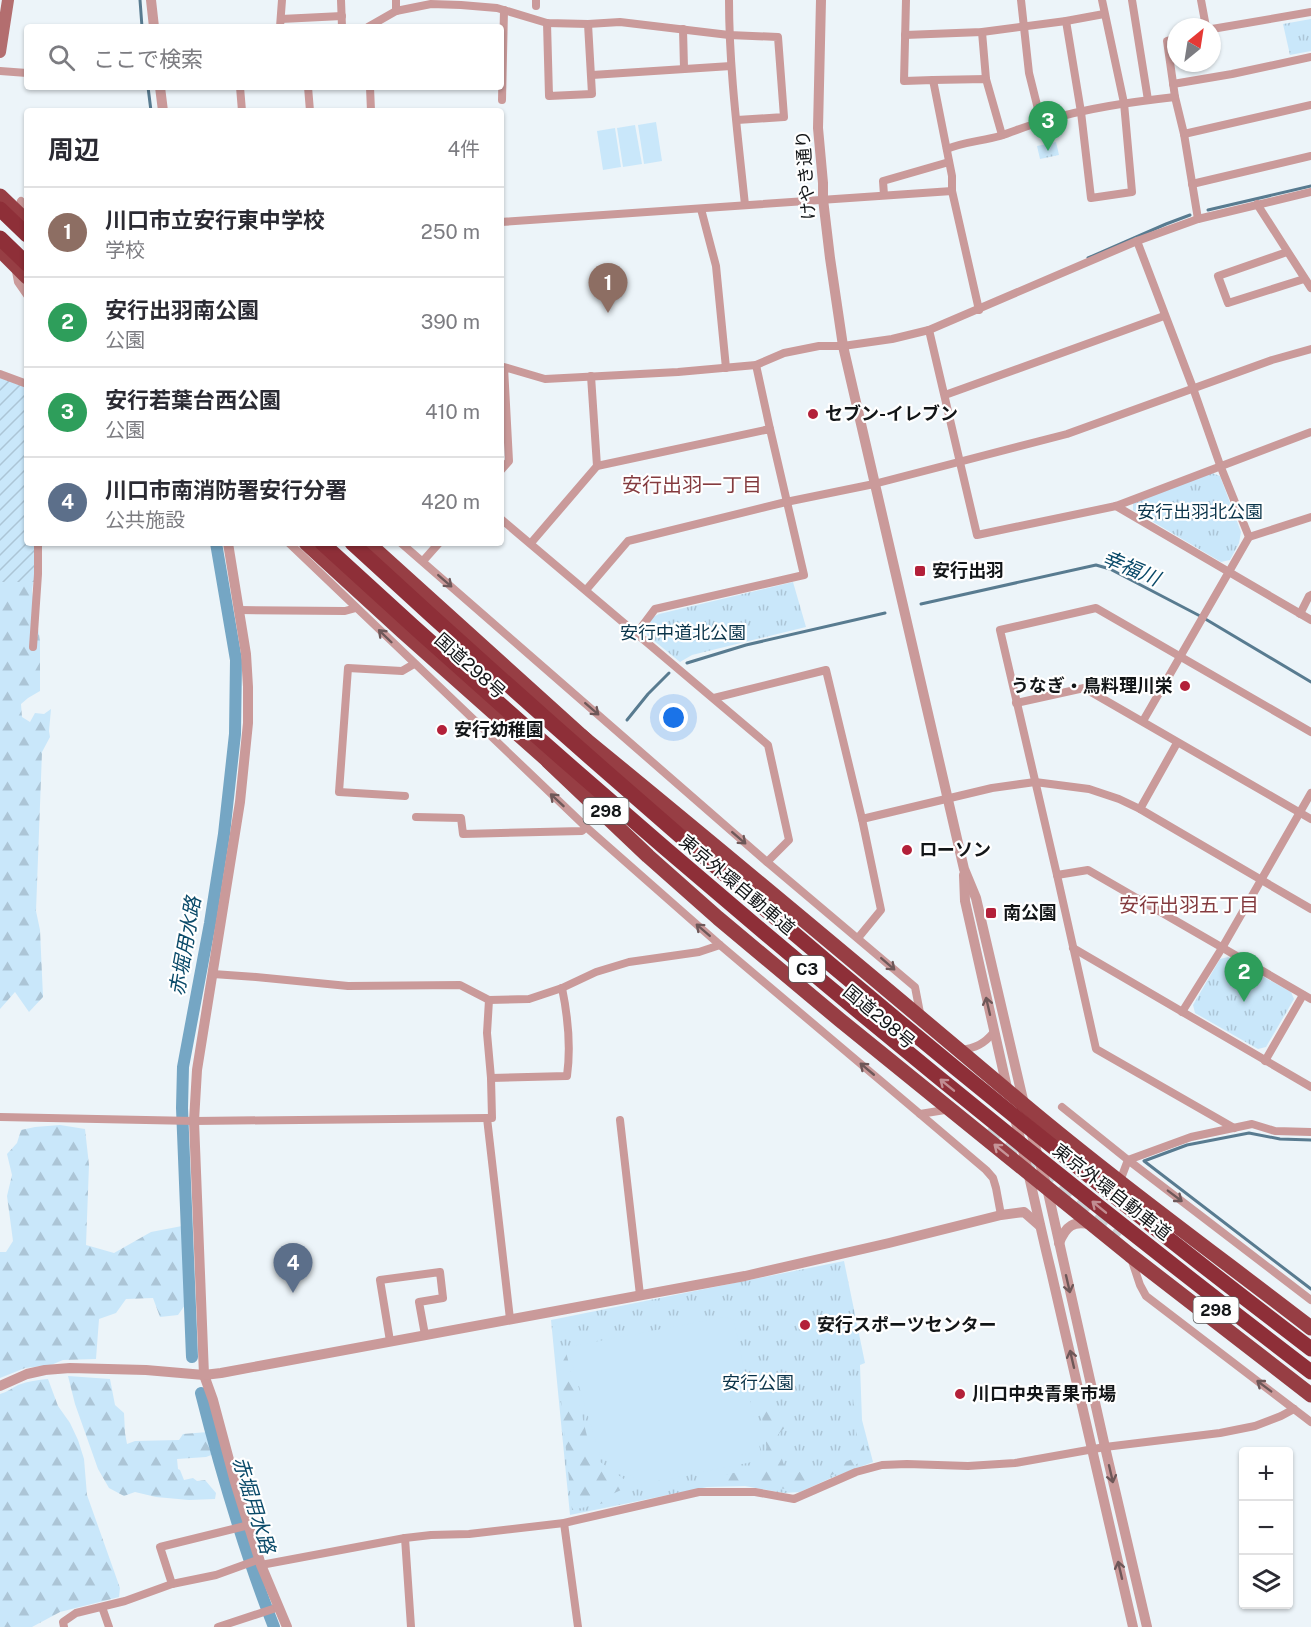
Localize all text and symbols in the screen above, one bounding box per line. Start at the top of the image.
north arrow [1167,18,1221,72]
search box [24,24,504,90]
icon: search [45,41,78,74]
text: ここで検索 [93,46,203,72]
pin: 3 [1028,102,1068,151]
street label: けやき通り [792,129,819,221]
text: 周辺 [48,134,100,165]
text: 4件 [447,137,480,161]
text: 川口市立安行東中学校 [105,207,325,233]
text: 1 [63,220,72,244]
text: 250 m [421,220,480,244]
text: 学校 [105,238,145,262]
pin: 1 [588,264,628,313]
text: 安行出羽南公園 [105,297,259,323]
text: 2 [61,310,74,334]
text: 390 m [421,310,480,334]
text: 公園 [105,328,145,352]
text: 安行若葉台西公園 [105,387,281,413]
text: 3 [61,400,74,424]
text: 410 m [425,400,480,424]
place label: セブン-イレブン [825,403,958,424]
marker: セブン-イレブン [806,407,820,421]
text: 公園 [105,418,145,442]
district label: 安行出羽一丁目 [622,473,762,497]
text: 川口市南消防署安行分署 [105,477,347,503]
text: 4 [61,490,74,514]
text: 420 m [421,490,480,514]
park label: 安行出羽北公園 [1137,501,1263,522]
text: 公共施設 [105,508,185,532]
water label: 幸福川 [1099,545,1165,592]
place label: 安行出羽 [932,560,1004,581]
marker: 安行出羽 [913,564,927,578]
one-way arrow [437,574,452,588]
park label: 安行中道北公園 [620,622,746,643]
one-way arrow [378,629,393,644]
street label: 国道298号 [431,629,510,703]
place label: うなぎ・鳥料理川栄 [1011,675,1173,696]
marker: うなぎ・鳥料理川栄 [1178,679,1192,693]
one-way arrow [584,702,599,716]
your location [659,703,688,732]
place label: 安行幼稚園 [454,719,544,740]
marker: 安行幼稚園 [435,723,449,737]
one-way arrow [550,792,565,807]
road number: 298 [584,798,628,824]
street label: 東京外環自動車道 [675,830,799,939]
one-way arrow [731,831,747,844]
place label: ローソン [919,839,991,860]
marker: ローソン [900,843,914,857]
water label: 赤堀用水路 [164,893,206,997]
district label: 安行出羽五丁目 [1119,893,1259,917]
place label: 南公園 [1003,902,1057,923]
marker: 南公園 [984,906,998,920]
one-way arrow [695,923,710,937]
pin: 2 [1224,952,1264,1002]
road number: C3 [789,956,825,982]
one-way arrow [880,957,895,971]
street label: 国道298号 [839,980,920,1053]
one-way arrow [982,997,994,1016]
one-way arrow [859,1063,875,1076]
one-way arrow [939,1079,955,1092]
street label: 東京外環自動車道 [1049,1139,1176,1244]
one-way arrow [993,1144,1009,1157]
one-way arrow [1166,1189,1182,1202]
one-way arrow [1091,1201,1107,1214]
pin: 4 [274,1244,312,1293]
one-way arrow [1063,1274,1075,1293]
road number: 298 [1194,1297,1238,1323]
place label: 安行スポーツセンター [817,1314,997,1335]
marker: 安行スポーツセンター [798,1318,812,1332]
one-way arrow [1065,1350,1077,1369]
park label: 安行公園 [722,1372,794,1393]
one-way arrow [1257,1380,1273,1393]
place label: 川口中央青果市場 [972,1383,1116,1404]
marker: 川口中央青果市場 [953,1387,967,1401]
map controls [1239,1447,1293,1609]
button: + [1239,1447,1293,1501]
water label: 赤堀用水路 [228,1454,281,1558]
one-way arrow [1106,1464,1117,1483]
button: − [1239,1501,1293,1555]
button: layers [1239,1555,1293,1609]
one-way arrow [1114,1561,1125,1580]

